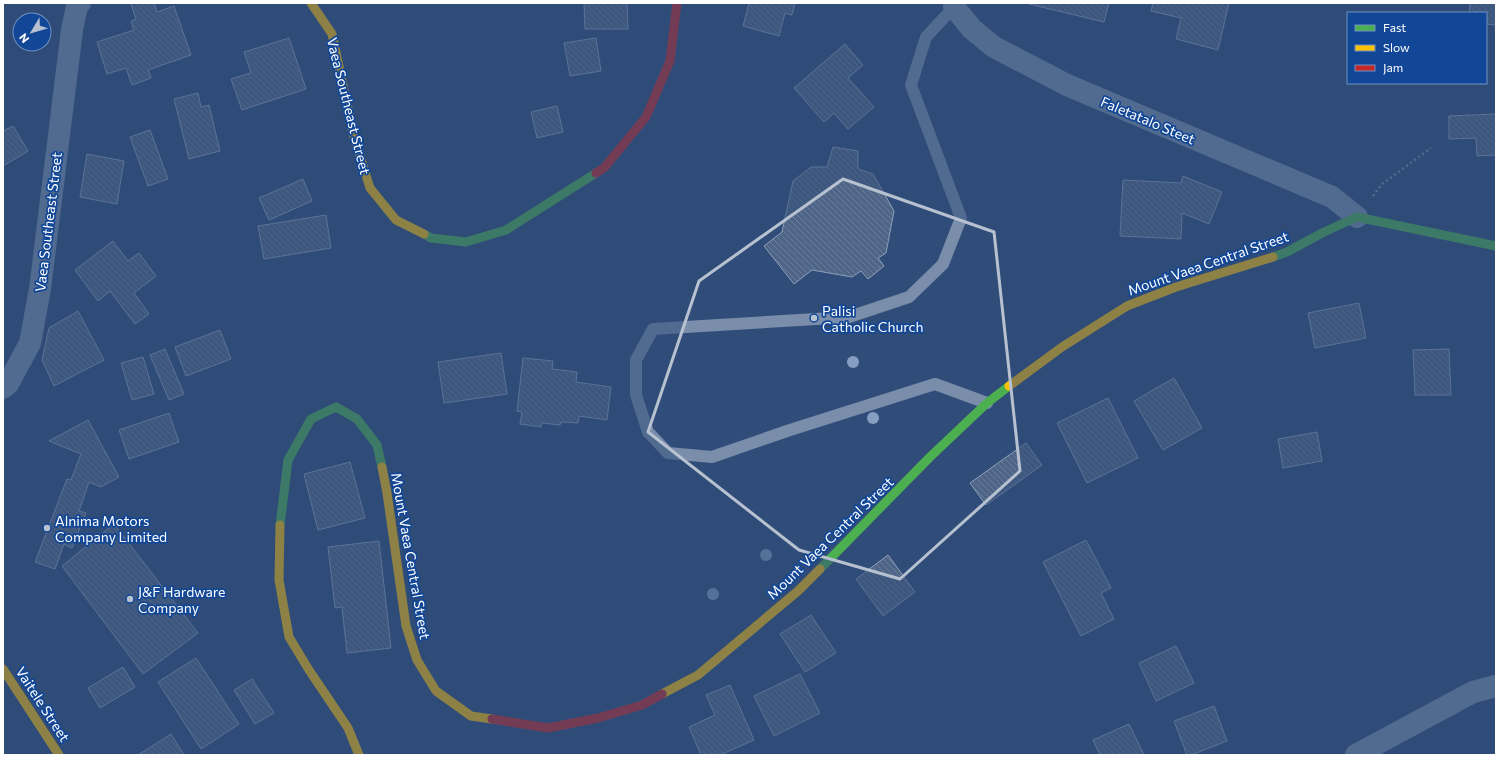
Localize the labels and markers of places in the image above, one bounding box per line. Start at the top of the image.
place label: Palisi Catholic Church [822,302,924,335]
marker: Palisi Catholic Church [809,313,819,323]
place label: Alnima Motors Company Limited [55,512,167,545]
marker: Alnima Motors Company Limited [42,523,52,533]
place label: J&F Hardware Company [138,583,225,616]
marker: J&F Hardware Company [125,594,135,604]

